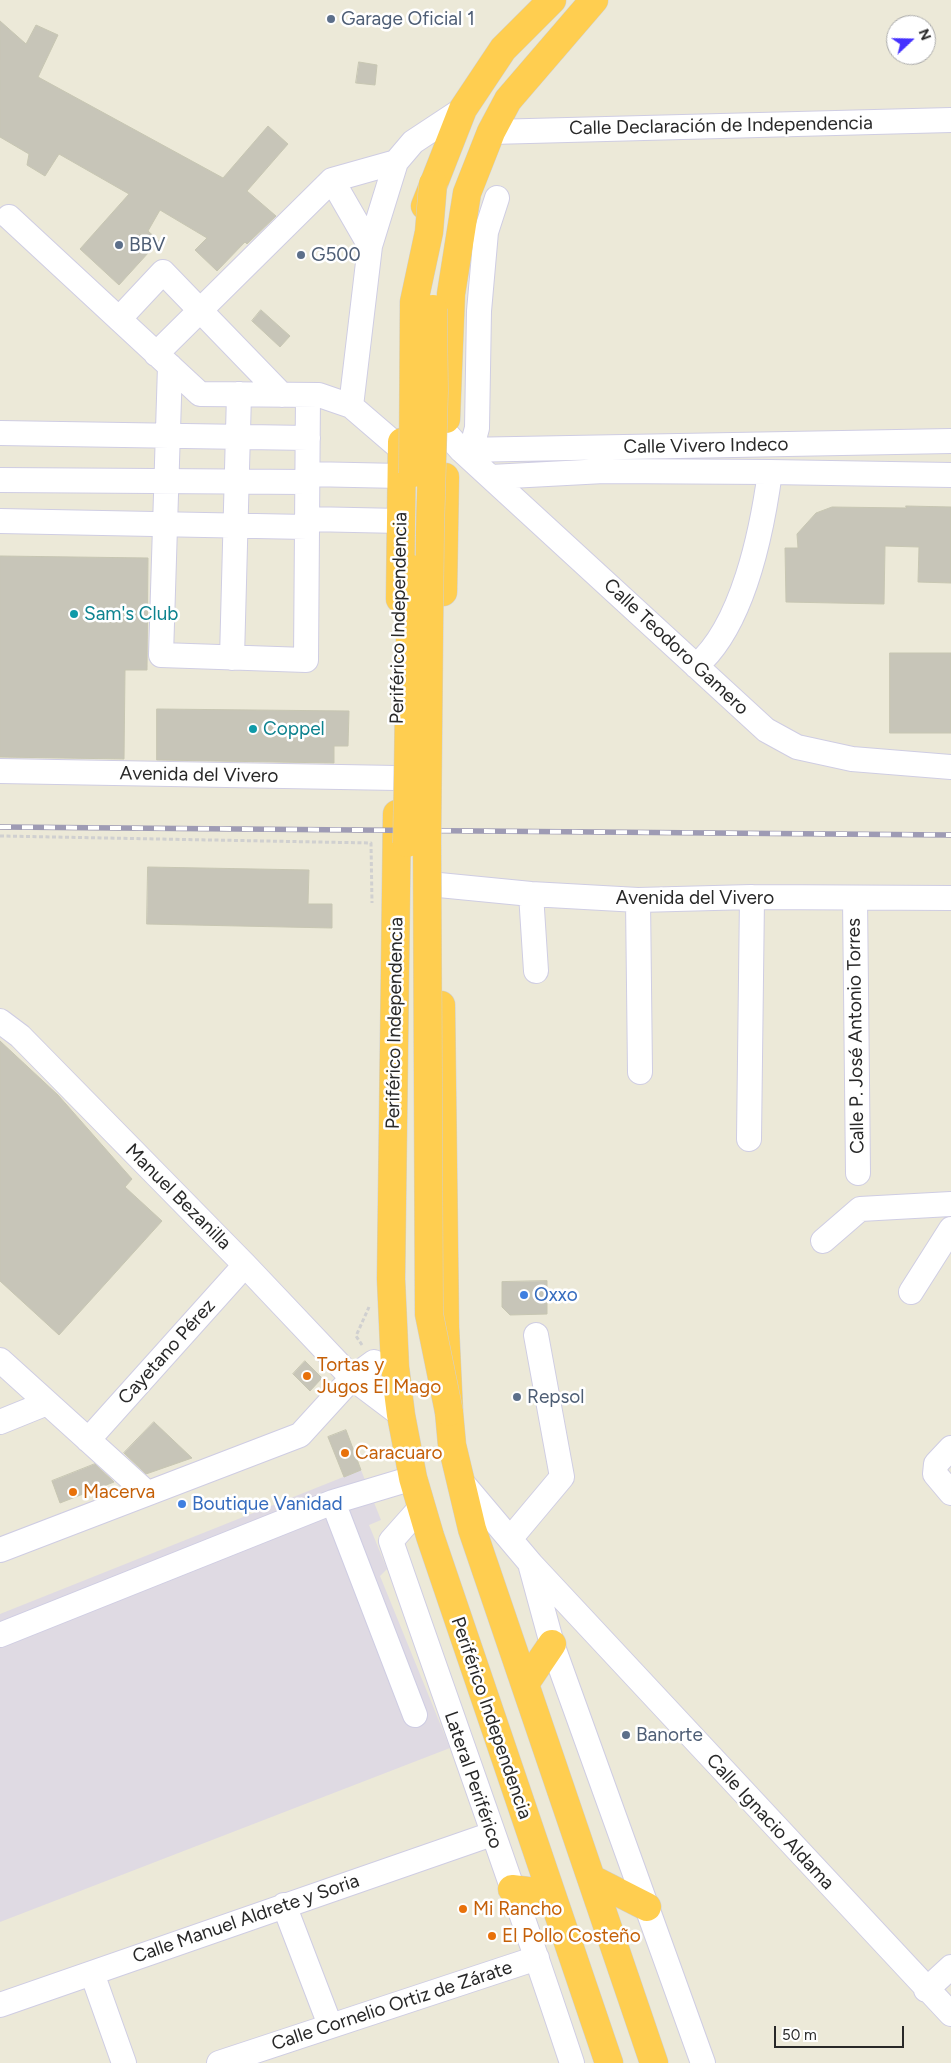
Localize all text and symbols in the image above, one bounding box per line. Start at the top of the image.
place label: Garage Oficial 1 [341,8,475,30]
marker: Garage Oficial 1 [325,13,337,25]
north arrow [886,15,936,65]
text: N [915,27,934,43]
street label: Calle Declaración de Independencia [569,112,873,140]
place label: BBV [129,234,165,256]
marker: BBV [113,239,125,251]
place label: G500 [311,244,361,266]
marker: G500 [295,249,307,261]
street label: Calle Vivero Indeco [623,433,789,459]
street label: Periférico Independencia [386,512,412,724]
street label: Calle Teodoro Gamero [599,574,753,720]
place label: Sam's Club [84,603,178,625]
marker: Sam's Club [68,608,80,620]
place label: Coppel [263,718,325,740]
marker: Coppel [247,723,259,735]
street label: Avenida del Vivero [119,762,279,788]
street label: Avenida del Vivero [616,887,774,909]
street label: Periférico Independencia [382,917,408,1129]
street label: Calle P. José Antonio Torres [843,918,869,1154]
street label: Manuel Bezanilla [120,1139,236,1255]
place label: Oxxo [534,1284,578,1306]
marker: Oxxo [518,1289,530,1301]
street label: Cayetano Pérez [114,1295,220,1409]
place label: Tortas y Jugos El Mago [317,1354,441,1398]
marker: Tortas y Jugos El Mago [301,1370,313,1382]
place label: Repsol [527,1386,585,1408]
marker: Repsol [511,1391,523,1403]
place label: Caracuaro [355,1442,443,1464]
marker: Caracuaro [339,1447,351,1459]
place label: Macerva [83,1481,155,1503]
marker: Macerva [67,1486,79,1498]
place label: Boutique Vanidad [192,1493,343,1515]
marker: Boutique Vanidad [176,1498,188,1510]
street label: Periférico Independencia [446,1614,536,1822]
street label: Lateral Periférico [439,1708,507,1852]
place label: Banorte [636,1724,703,1746]
marker: Banorte [620,1729,632,1741]
street label: Calle Ignacio Aldama [701,1749,839,1895]
street label: Calle Manuel Aldrete y Soria [130,1869,362,1969]
place label: Mi Rancho [473,1898,562,1920]
marker: Mi Rancho [457,1903,469,1915]
place label: El Pollo Costeño [502,1925,641,1947]
marker: El Pollo Costeño [486,1930,498,1942]
street label: Calle Cornelio Ortiz de Zárate [269,1956,515,2056]
scale bar [776,2016,906,2048]
text: 50 m [782,2026,817,2044]

